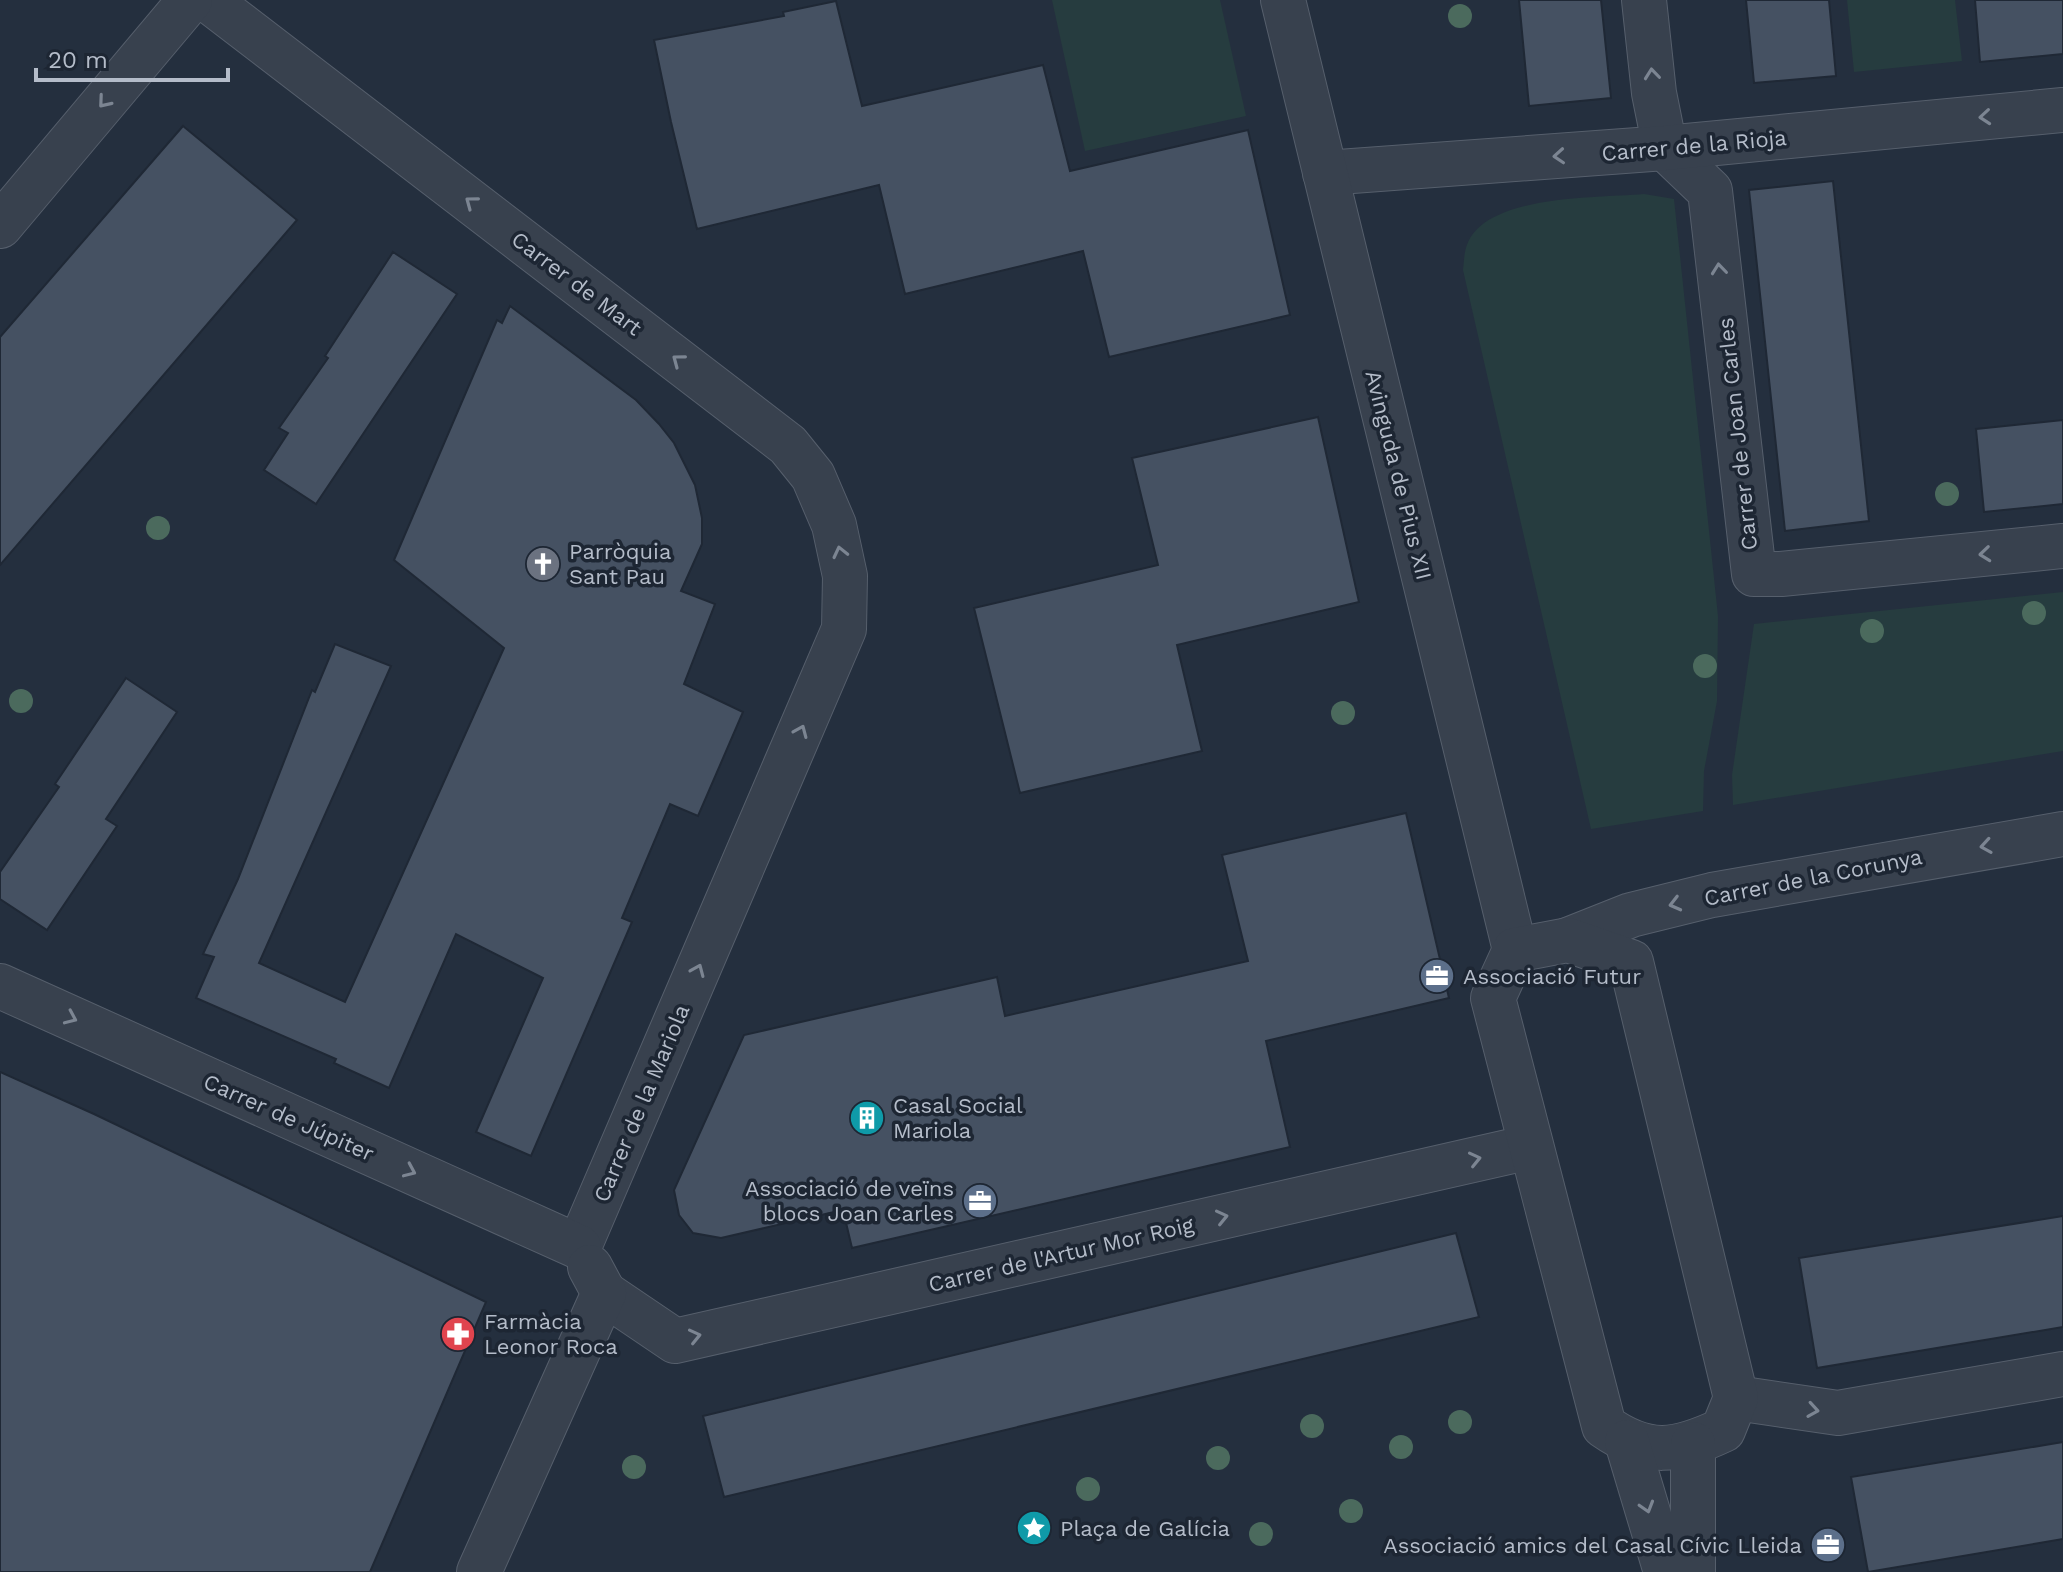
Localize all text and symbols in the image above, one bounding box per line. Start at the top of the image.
scale bar [36,32,228,82]
text: 20 m [48,46,108,74]
one-way arrow [1644,68,1661,81]
one-way arrow [99,93,114,108]
one-way arrow [1978,109,1991,126]
street label: Carrer de la Rioja [1600,125,1788,166]
one-way arrow [1552,147,1565,164]
one-way arrow [466,197,480,211]
street label: Carrer de Mart [507,226,647,340]
one-way arrow [1710,262,1727,275]
street label: Carrer de Joan Carles [1713,316,1762,552]
one-way arrow [672,355,687,369]
street label: Avinguda de Pius XII [1360,368,1437,583]
place label: Parròquia Sant Pau [569,539,671,589]
church icon: Parròquia Sant Pau [524,545,562,583]
one-way arrow [1978,545,1991,562]
one-way arrow [832,546,849,559]
one-way arrow [791,725,807,739]
one-way arrow [1979,837,1993,854]
street label: Carrer de la Corunya [1702,844,1924,911]
one-way arrow [1669,895,1683,912]
office icon: Associació Futur [1418,957,1456,995]
one-way arrow [689,964,705,978]
place label: Associació Futur [1463,964,1641,989]
street label: Carrer de la Mariola [588,1001,694,1206]
one-way arrow [63,1008,77,1024]
street label: Carrer de Júpiter [200,1069,378,1166]
place label: Casal Social Mariola [893,1093,1023,1143]
building icon: Casal Social Mariola [848,1099,886,1137]
one-way arrow [1468,1152,1481,1169]
one-way arrow [402,1161,416,1177]
place label: Associació de veïns blocs Joan Carles [745,1176,954,1226]
office icon: Associació de veïns blocs Joan Carles [961,1182,999,1220]
one-way arrow [1214,1209,1228,1226]
street label: Carrer de l'Artur Mor Roig [926,1212,1196,1297]
place label: Farmàcia Leonor Roca [484,1309,618,1359]
pharmacy icon: Farmàcia Leonor Roca [439,1315,477,1353]
one-way arrow [688,1329,701,1346]
one-way arrow [1806,1400,1820,1417]
one-way arrow [1638,1499,1654,1513]
place icon: Plaça de Galícia [1015,1509,1053,1547]
place label: Plaça de Galícia [1060,1516,1230,1541]
office icon: Associació amics del Casal Cívic Lleida [1809,1526,1847,1564]
place label: Associació amics del Casal Cívic Lleida [1383,1533,1802,1558]

